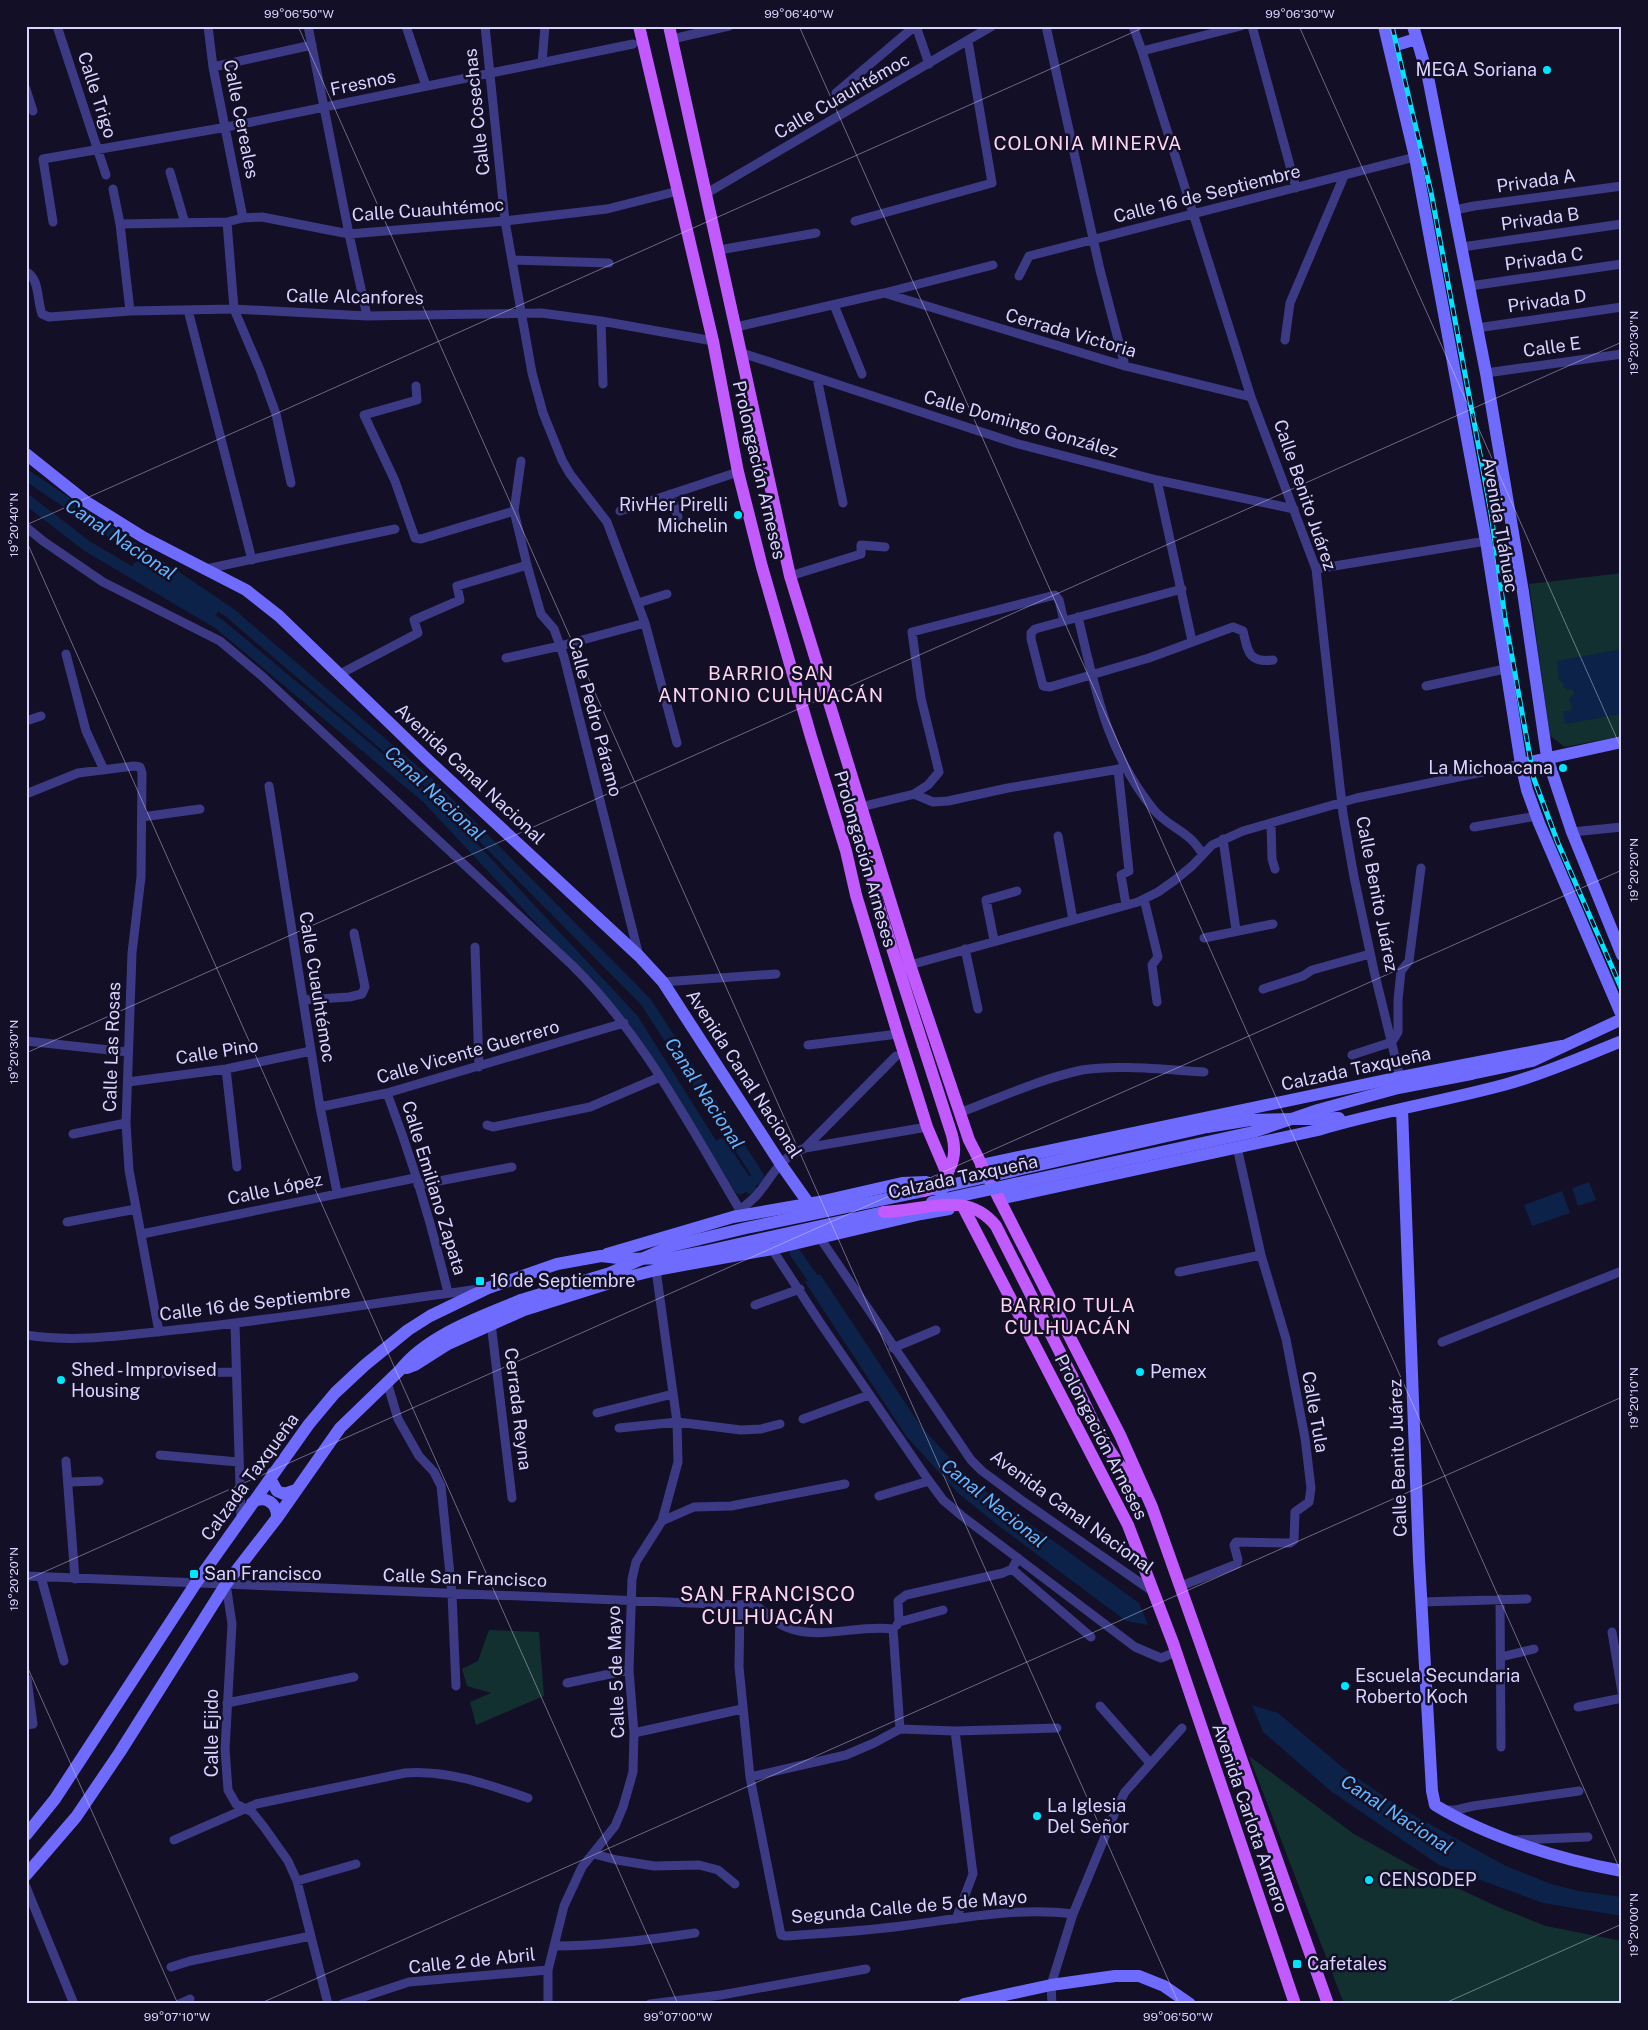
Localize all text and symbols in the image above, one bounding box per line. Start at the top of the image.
text: 99°06'50"W [264,7,334,21]
text: 99°06'40"W [764,7,834,21]
text: 99°06'30"W [1265,7,1335,21]
street label: Calle Cosechas [459,47,494,177]
street label: Calle Cuauhtémoc [770,48,913,143]
street label: Calle Trigo [74,49,121,141]
street label: Calle Cereales [220,58,263,180]
place label: MEGA Soriana [1416,59,1537,80]
marker: MEGA Soriana [1541,64,1553,76]
street label: Fresnos [328,65,398,100]
district label: COLONIA MINERVA [993,132,1183,154]
street label: Calle 16 de Septiembre [1111,160,1303,227]
street label: Privada A [1495,165,1577,196]
street label: Calle Cuauhtémoc [351,194,505,225]
street label: Privada B [1499,203,1580,234]
street label: Privada C [1503,243,1585,274]
street label: Calle Alcanfores [286,285,424,308]
street label: Privada D [1506,285,1588,316]
street label: Cerrada Victoria [1003,304,1139,361]
text: 19°20'30"N [1627,311,1641,375]
street label: Calle E [1522,332,1582,361]
street label: Prolongación Arneses [729,378,790,561]
street label: Calle Domingo González [921,386,1121,461]
street label: Calle Benito Juárez [1270,417,1341,573]
street label: Avenida Tláhuac [1478,455,1523,594]
text: 19°20'40"N [7,493,21,557]
water label: Canal Nacional [62,494,180,584]
place label: RivHer Pirelli Michelin [619,494,728,536]
marker: RivHer Pirelli Michelin [732,509,744,521]
street label: Calle Pedro Páramo [564,635,627,799]
district label: BARRIO SAN ANTONIO CULHUACÁN [658,662,884,706]
street label: Avenida Canal Nacional [391,699,549,849]
water label: Canal Nacional [380,741,490,845]
place label: La Michoacana [1428,757,1553,778]
marker: La Michoacana [1557,762,1569,774]
street label: Prolongación Arneses [830,768,901,950]
street label: Calle Benito Juárez [1352,814,1403,974]
text: 19°20'20"N [1627,838,1641,902]
street label: Calle Cuauhtémoc [295,910,340,1064]
street label: Calle Las Rosas [99,981,124,1112]
street label: Avenida Canal Nacional [681,986,807,1162]
street label: Calle Vicente Guerrero [374,1015,562,1088]
text: 19°20'30"N [7,1020,21,1084]
water label: Canal Nacional [660,1033,750,1153]
street label: Calle Pino [174,1035,260,1068]
street label: Calzada Taxqueña [1279,1042,1433,1095]
street label: Calle Emiliano Zapata [398,1098,471,1278]
street label: Calzada Taxqueña [886,1150,1040,1203]
street label: Calle López [226,1168,324,1209]
place label: 16 de Septiembre [490,1270,635,1291]
marker: 16 de Septiembre [474,1275,486,1287]
street label: Calle 16 de Septiembre [158,1280,352,1325]
district label: BARRIO TULA CULHUACÁN [1000,1294,1136,1338]
street label: Cerrada Reyna [501,1347,536,1471]
street label: Prolongación Arneses [1051,1351,1152,1523]
place label: Shed - Improvised Housing [71,1359,217,1401]
place label: Pemex [1150,1361,1207,1382]
marker: Pemex [1134,1366,1146,1378]
text: 19°20'10"N [1627,1367,1641,1429]
street label: Calle Tula [1298,1370,1333,1454]
marker: Shed - Improvised Housing [55,1374,67,1386]
street label: Calle Benito Juárez [1384,1379,1411,1537]
street label: Calzada Taxqueña [196,1409,303,1545]
street label: Avenida Canal Nacional [987,1445,1158,1578]
water label: Canal Nacional [937,1454,1051,1552]
text: 19°20'20"N [7,1547,21,1611]
place label: San Francisco [204,1563,322,1584]
street label: Calle San Francisco [382,1564,548,1591]
marker: San Francisco [188,1568,200,1580]
district label: SAN FRANCISCO CULHUACÁN [680,1582,856,1629]
street label: Calle 5 de Mayo [603,1605,628,1739]
place label: Escuela Secundaria Roberto Koch [1355,1665,1520,1707]
marker: Escuela Secundaria Roberto Koch [1339,1680,1351,1692]
street label: Calle Ejido [201,1689,222,1777]
street label: Avenida Carlota Armero [1208,1721,1293,1915]
water label: Canal Nacional [1337,1770,1457,1858]
place label: La Iglesia Del Señor [1047,1795,1129,1837]
marker: La Iglesia Del Señor [1031,1810,1043,1822]
place label: CENSODEP [1379,1869,1477,1890]
marker: CENSODEP [1363,1874,1375,1886]
street label: Segunda Calle de 5 de Mayo [790,1886,1028,1927]
text: 19°20'00"N [1627,1893,1641,1957]
street label: Calle 2 de Abril [407,1943,536,1978]
place label: Cafetales [1307,1953,1387,1974]
marker: Cafetales [1291,1958,1303,1970]
text: 99°07'10"W [144,2010,211,2024]
text: 99°07'00"W [644,2010,713,2024]
text: 99°06'50"W [1143,2010,1213,2024]

